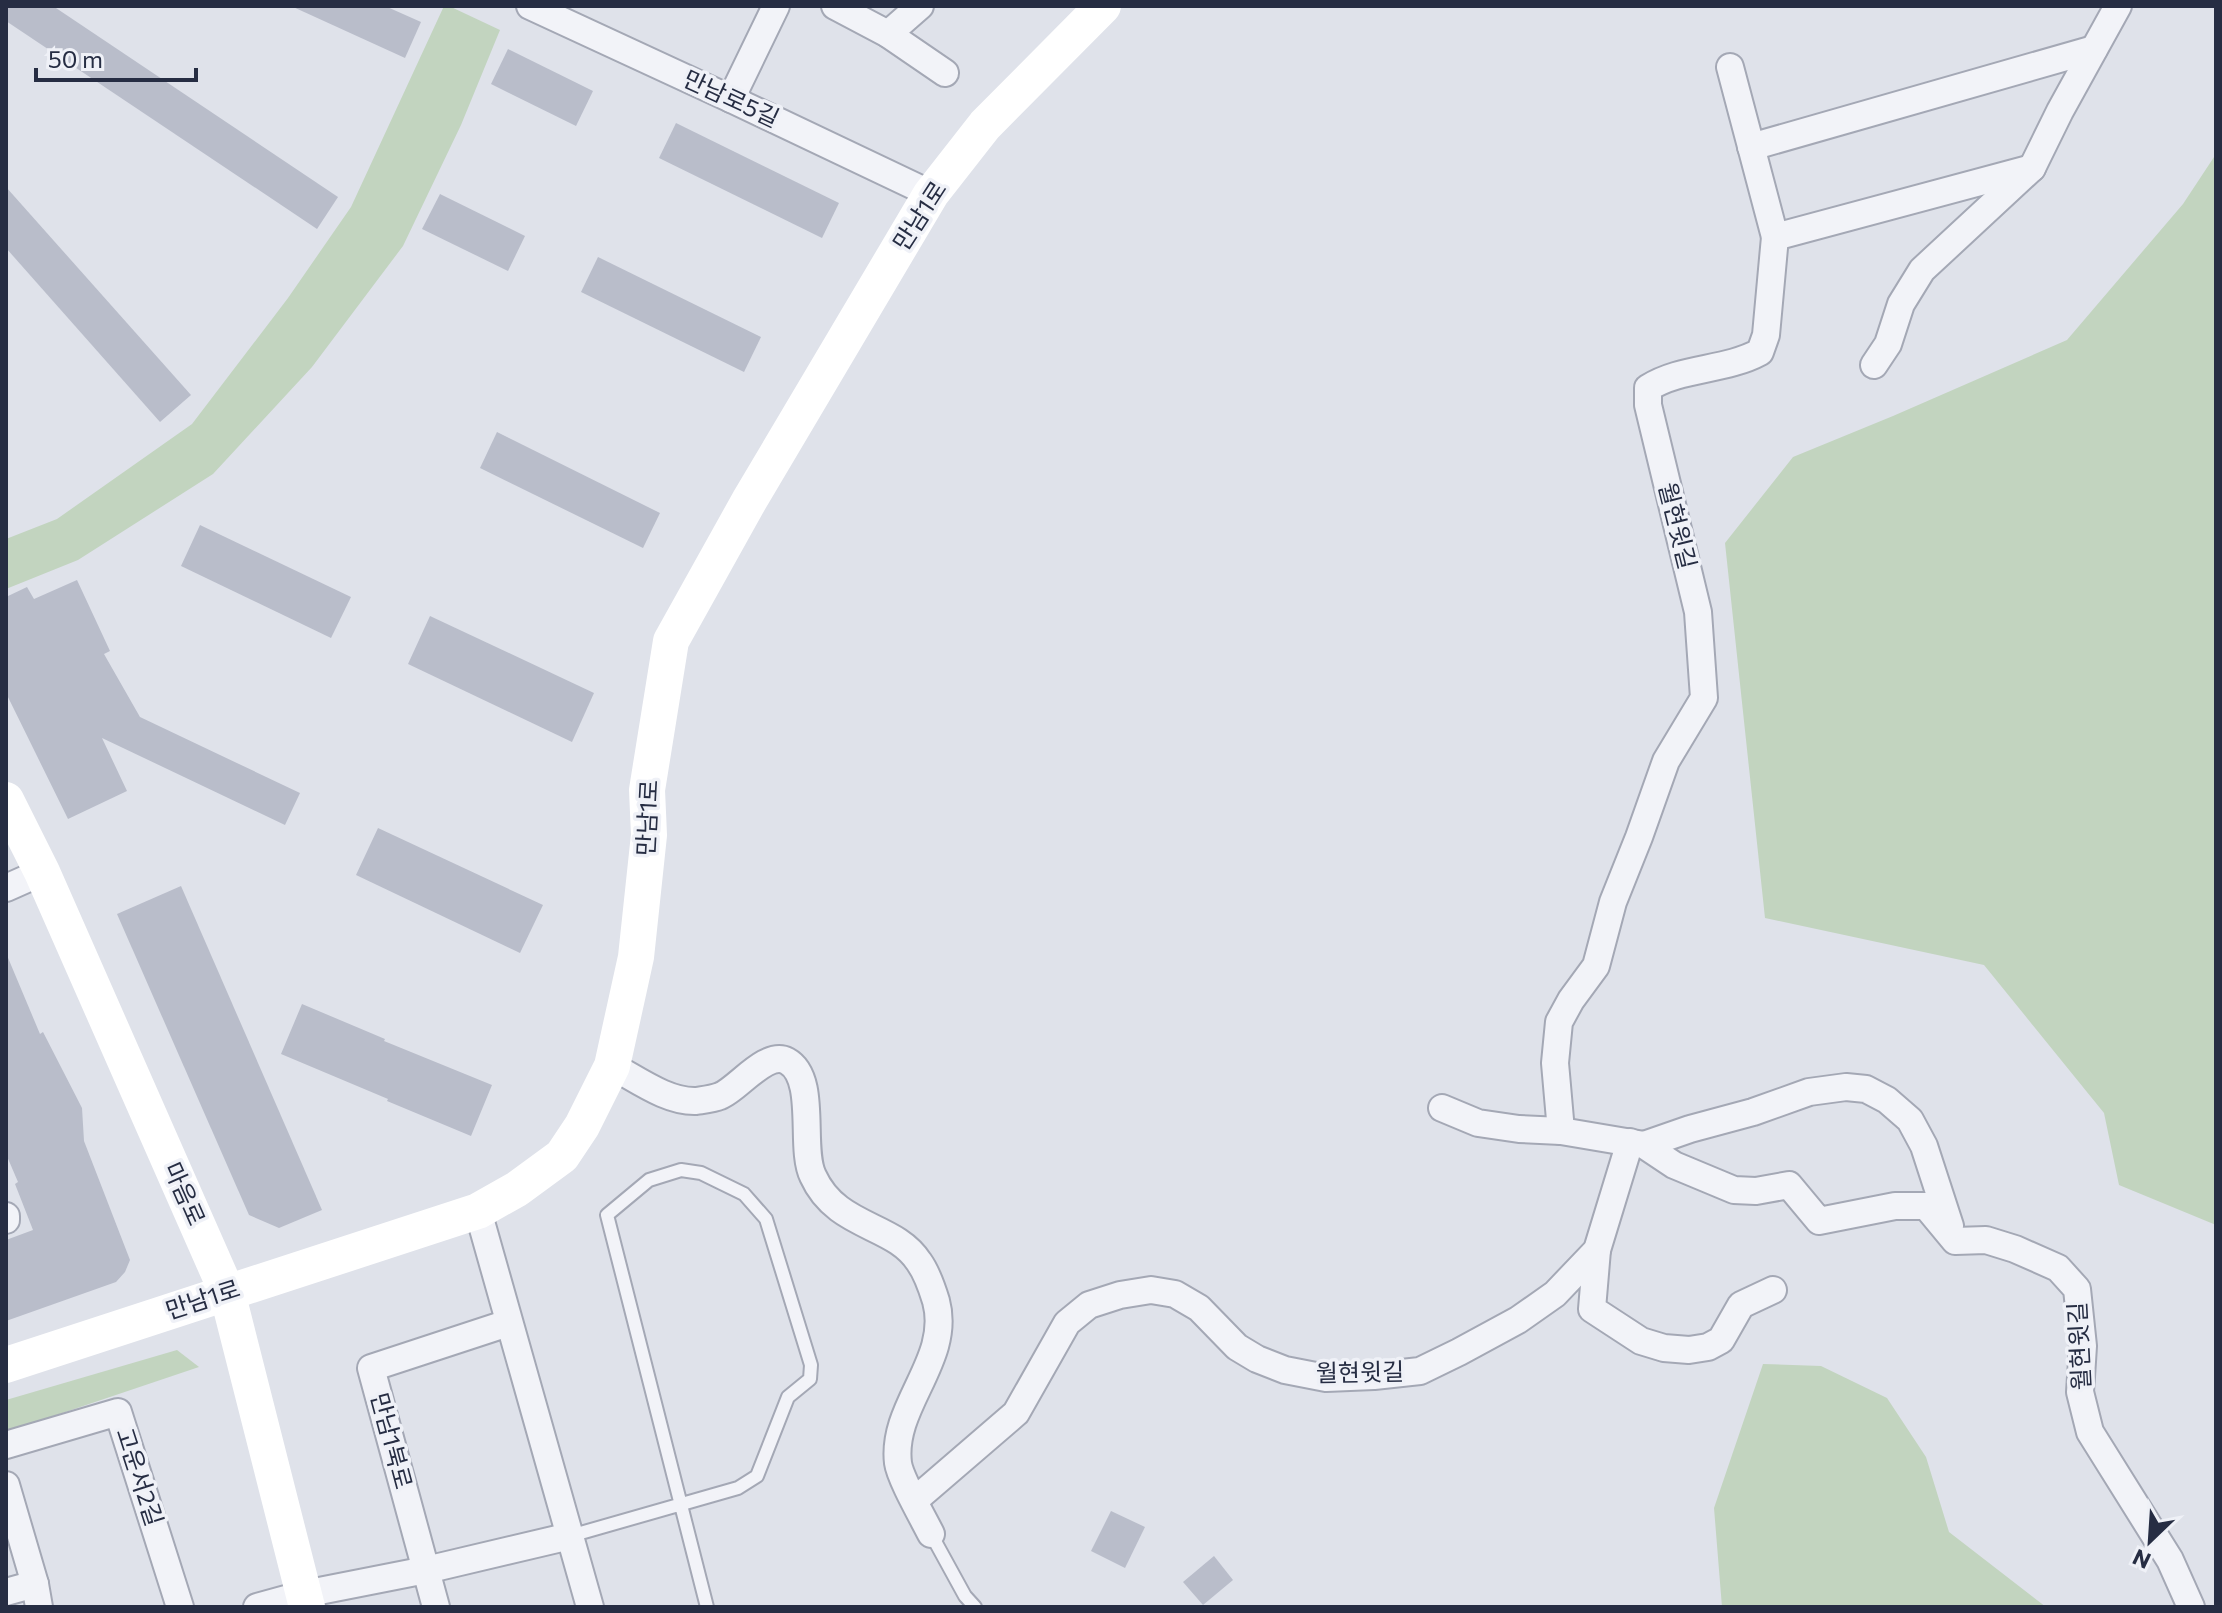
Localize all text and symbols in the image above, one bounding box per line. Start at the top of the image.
scale bar [36,32,196,82]
text: 50 m [48,44,103,73]
street label: 만남로5길 [679,63,784,132]
street label: 만남1로 [886,175,952,255]
street label: 월현윗길 [1654,479,1703,572]
street label: 만남1로 [630,779,663,857]
street label: 마음로 [159,1157,212,1230]
street label: 만남1로 [162,1273,243,1324]
street label: 월현윗길 [2062,1301,2095,1391]
street label: 월현윗길 [1316,1356,1404,1387]
street label: 만남1북로 [366,1389,419,1492]
street label: 고운서2길 [111,1424,170,1529]
north arrow [2110,1501,2190,1581]
text: N [2128,1544,2155,1575]

